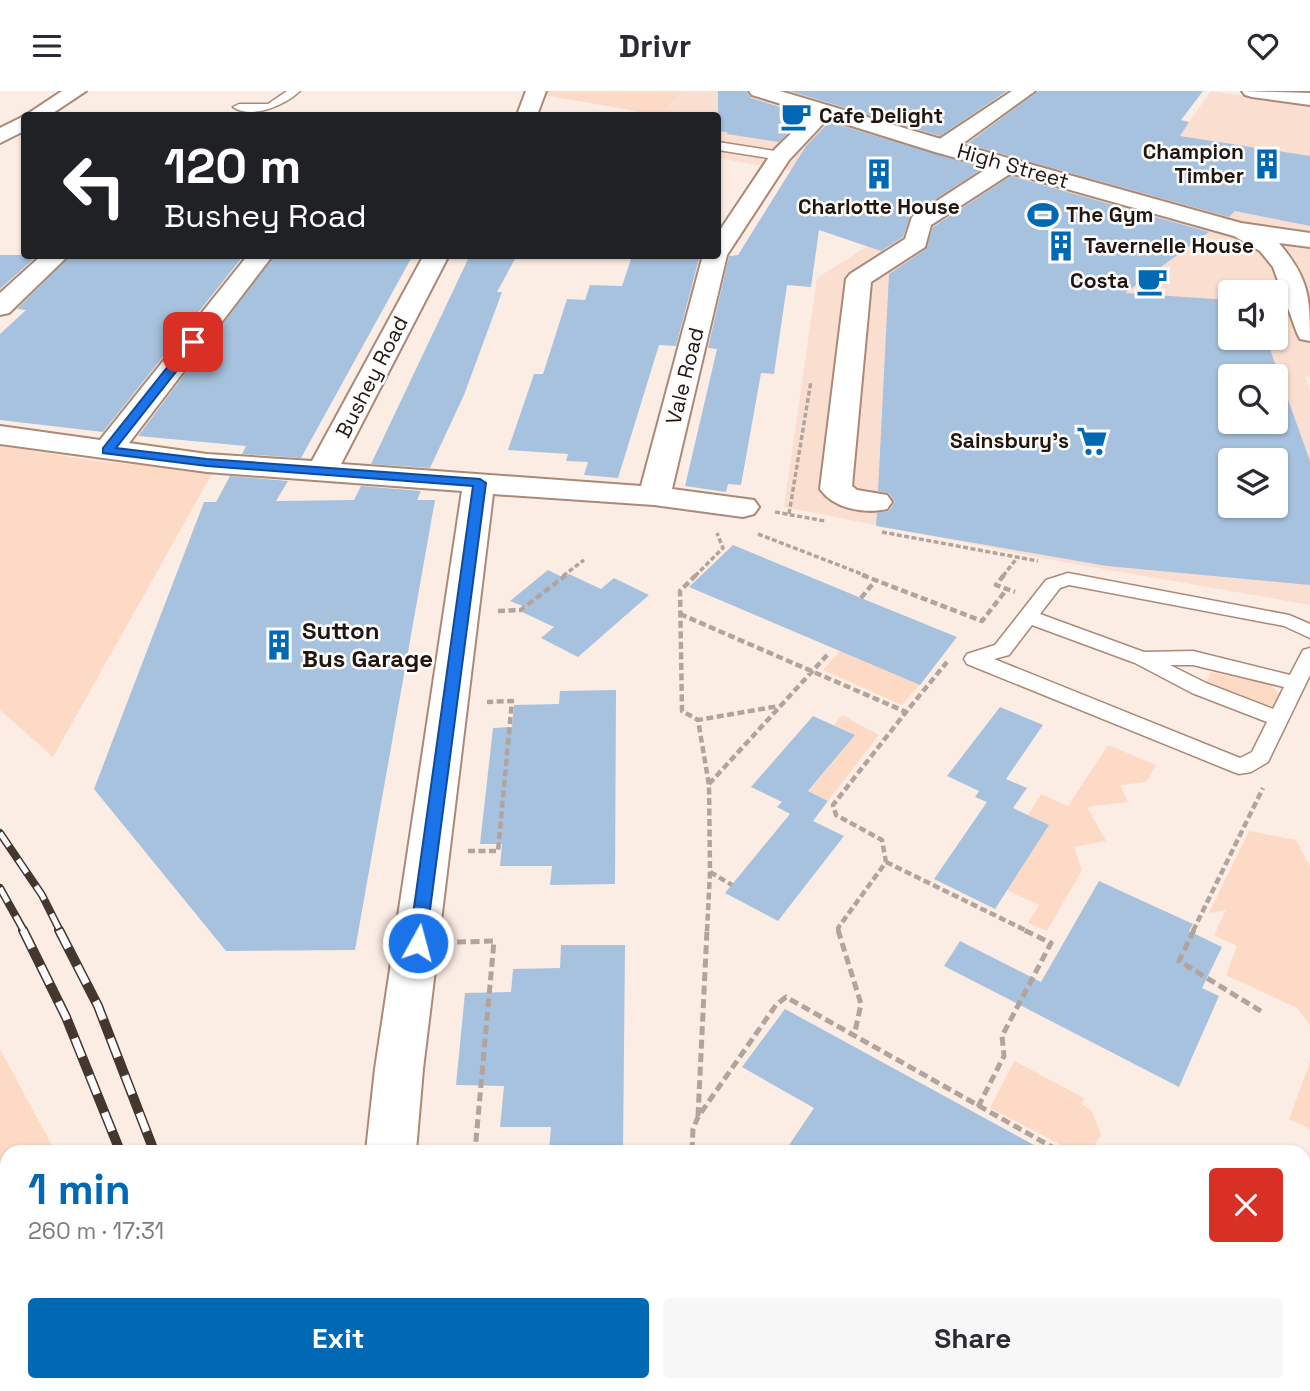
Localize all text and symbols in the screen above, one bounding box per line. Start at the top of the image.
text: Drivr [619,26,691,66]
icon: menu [28,27,66,65]
icon: heart [1244,27,1282,65]
cafe icon: Cafe Delight [779,99,813,133]
place label: Cafe Delight [819,102,943,129]
text: 120 m [164,135,301,197]
street label: High Street [954,137,1072,194]
place label: Champion Timber [1143,138,1244,189]
icon: left [49,140,140,231]
building icon: Champion Timber [1250,147,1284,181]
building icon: Charlotte House [862,157,896,191]
place label: Charlotte House [798,193,960,220]
text: Bushey Road [164,196,367,236]
sports icon: The Gym [1026,198,1060,232]
place label: The Gym [1066,201,1154,228]
building icon: Tavernelle House [1044,229,1078,263]
place label: Tavernelle House [1084,232,1254,259]
cafe icon: Costa [1135,264,1169,298]
place label: Costa [1070,267,1129,294]
map controls [1218,280,1288,518]
button: sound [1218,280,1288,350]
street label: Bushey Road [329,311,414,442]
pin [163,312,223,372]
icon: arrive [174,323,212,361]
street label: Vale Road [659,325,710,427]
button: search [1218,364,1288,434]
supermarket icon: Sainsbury's [1075,424,1109,458]
place label: Sainsbury's [950,427,1069,454]
button: layers [1218,448,1288,518]
place label: Sutton Bus Garage [302,615,433,674]
building icon: Sutton Bus Garage [262,628,296,662]
position arrow [381,906,455,980]
text: 1 min [28,1163,131,1216]
button: close [1209,1168,1283,1242]
text: 260 m · 17:31 [28,1216,164,1246]
button: Exit [28,1298,649,1378]
button: Share [663,1298,1283,1378]

